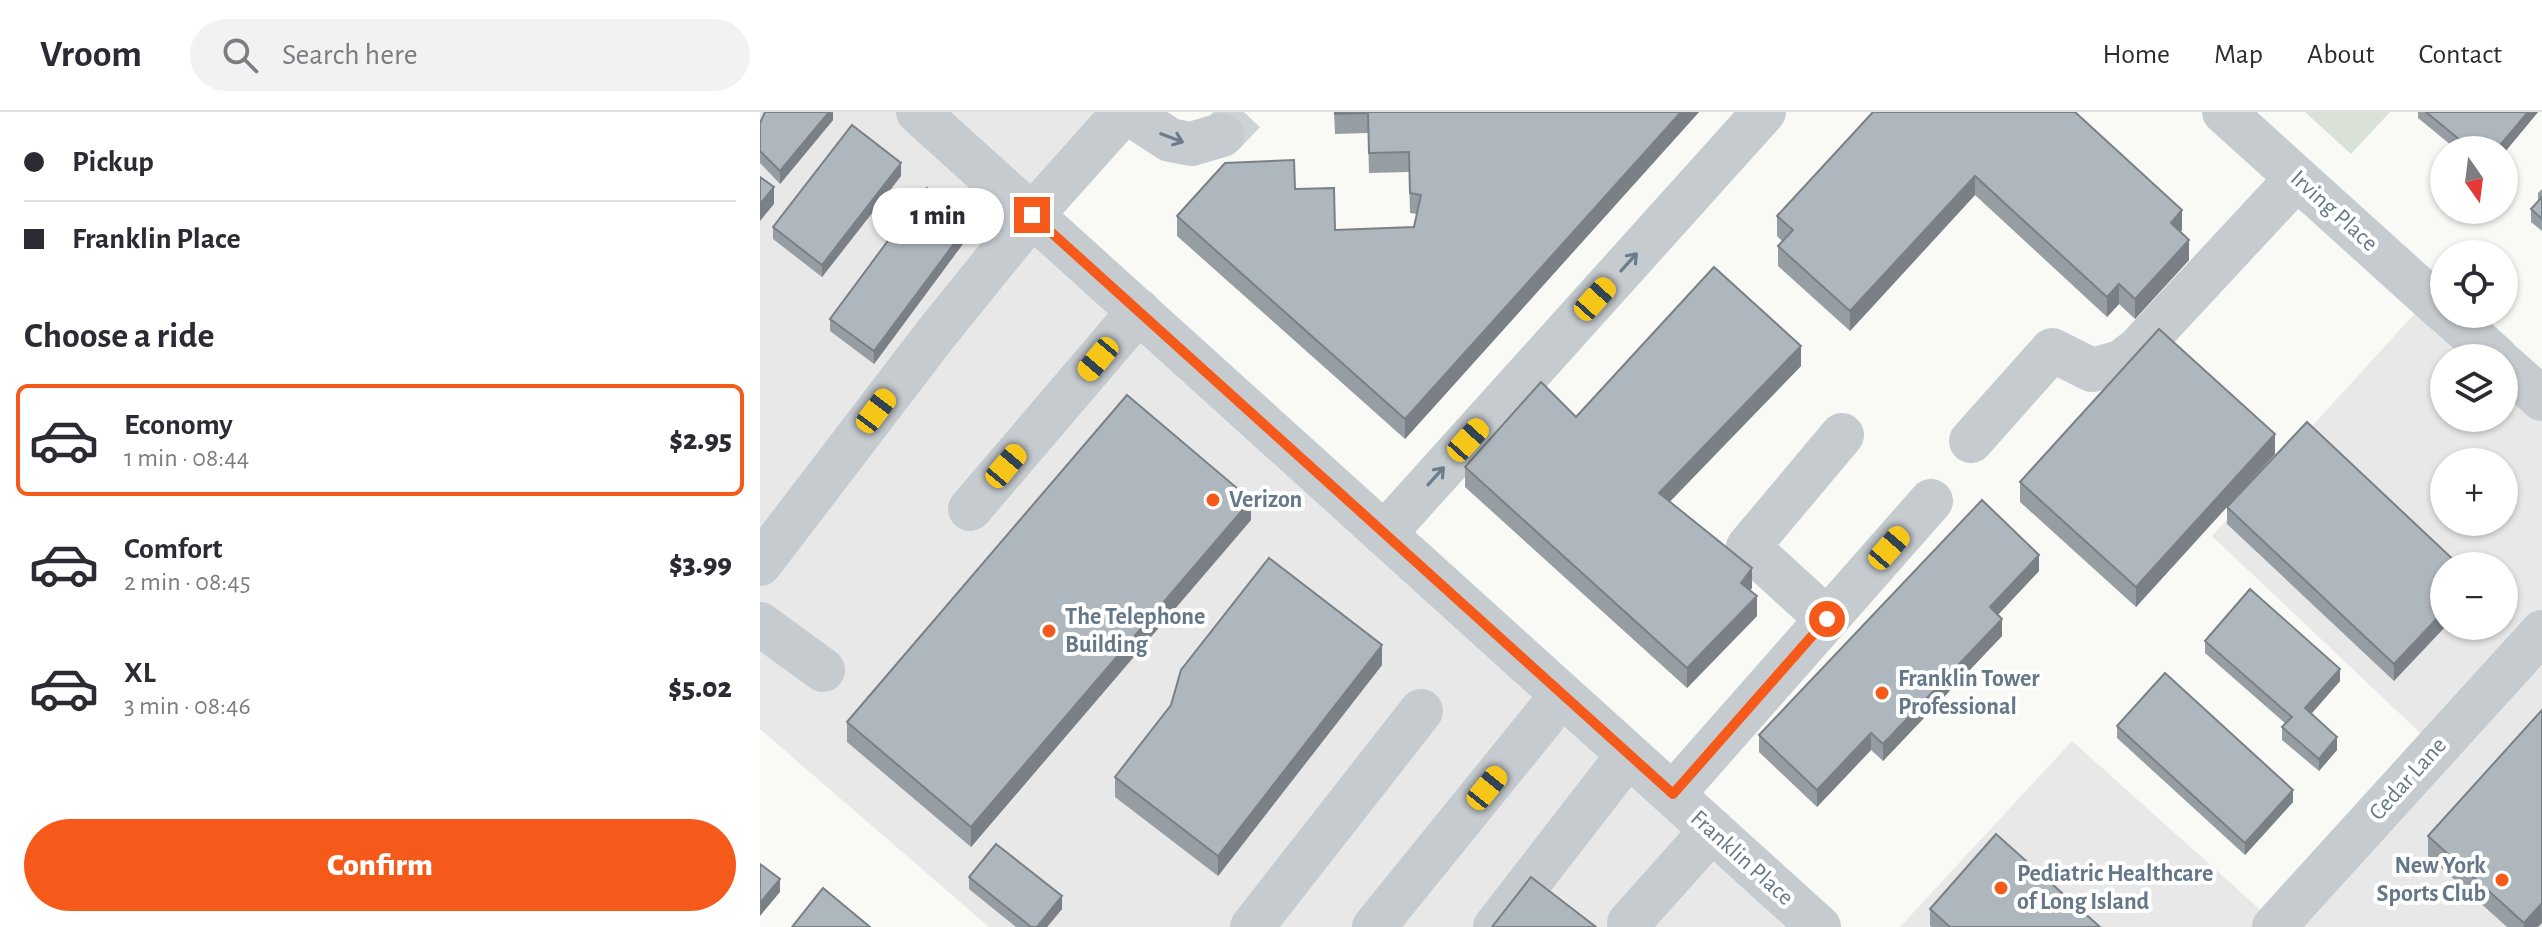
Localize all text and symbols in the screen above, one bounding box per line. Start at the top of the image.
search box [190,19,750,91]
icon: search [218,33,262,77]
text: Vroom [40,36,142,74]
text: Search here [282,40,418,70]
text: Home [2103,41,2170,69]
text: Map [2214,41,2263,69]
text: About [2307,41,2375,69]
text: Contact [2419,41,2502,69]
one-way arrow [1159,132,1184,146]
north arrow [2430,136,2518,224]
map controls [2430,136,2518,640]
text: Pickup [72,147,154,177]
street label: Irving Place [2286,166,2382,256]
callout: 1 min [872,187,1004,243]
route end [1014,197,1050,233]
text: 1 min [910,203,966,229]
text: Franklin Place [72,224,241,254]
button: locate [2430,240,2518,328]
one-way arrow [1619,252,1637,272]
car [1570,273,1620,325]
text: Choose a ride [24,318,214,354]
car [1073,333,1123,385]
button: layers [2430,344,2518,432]
car [852,385,900,437]
icon: car [28,404,100,476]
text: Economy [124,410,233,440]
car [1443,414,1493,466]
text: $2.95 [669,425,732,455]
car [981,440,1031,492]
text: 1 min · 08:44 [124,445,249,471]
button: + [2430,448,2518,536]
one-way arrow [1427,466,1445,486]
place label: Verizon [1229,488,1302,512]
marker: Verizon [1204,491,1222,509]
car [1864,522,1914,574]
icon: car [28,528,100,600]
text: Comfort [124,534,223,564]
text: $3.99 [669,549,732,579]
button: − [2430,552,2518,640]
text: 2 min · 08:45 [124,569,251,595]
route start [1809,601,1845,637]
place label: The Telephone Building [1065,605,1205,657]
marker: The Telephone Building [1040,622,1058,640]
icon: car [28,652,100,724]
text: XL [124,658,156,688]
place label: Franklin Tower Professional [1898,667,2040,719]
text: $5.02 [668,673,732,703]
marker: Franklin Tower Professional [1873,684,1891,702]
text: 3 min · 08:46 [124,693,251,719]
street label: Cedar Lane [2365,733,2451,825]
car [1463,762,1511,814]
street label: Franklin Place [1686,806,1798,910]
button: Confirm [24,819,736,911]
place label: New York Sports Club [2377,854,2486,906]
place label: Pediatric Healthcare of Long Island [2017,862,2213,914]
marker: New York Sports Club [2493,871,2511,889]
marker: Pediatric Healthcare of Long Island [1992,879,2010,897]

